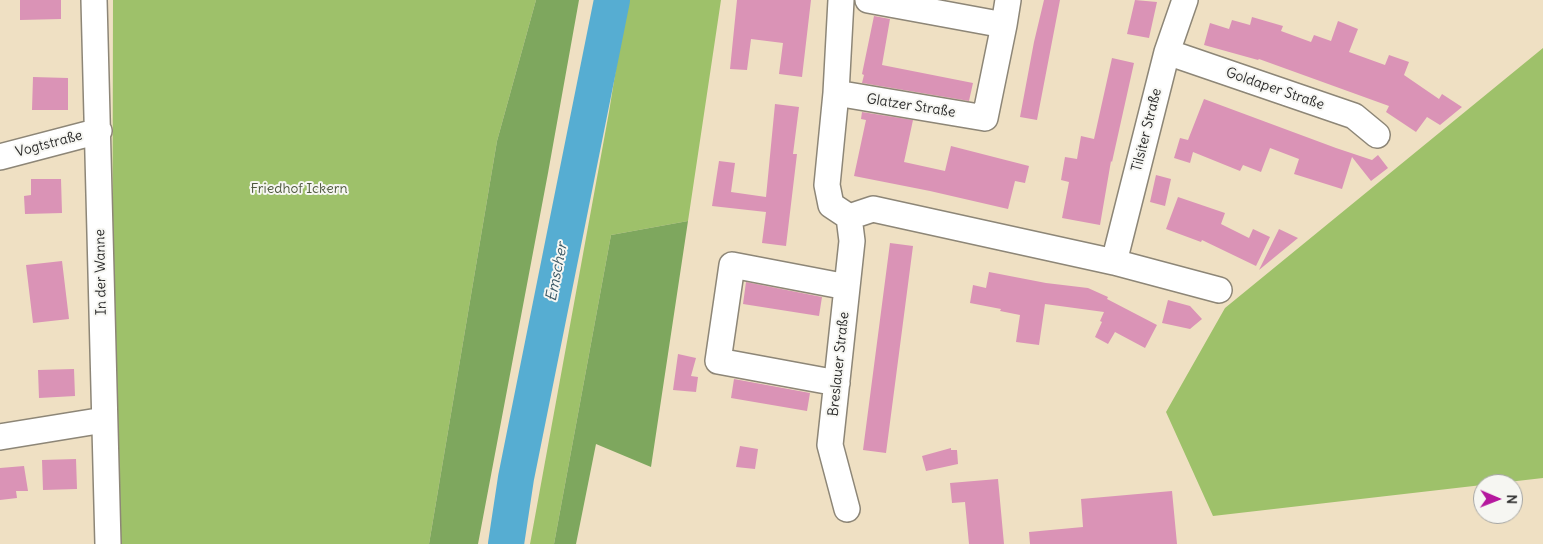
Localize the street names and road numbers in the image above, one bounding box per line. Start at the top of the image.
street label: Goldaper Straße [1224,64,1326,114]
street label: Tilsiter Straße [1129,87,1165,173]
street label: Glatzer Straße [865,91,957,121]
street label: Vogtstraße [14,127,84,161]
street label: In der Wanne [92,229,110,315]
street label: Breslauer Straße [825,311,853,417]

